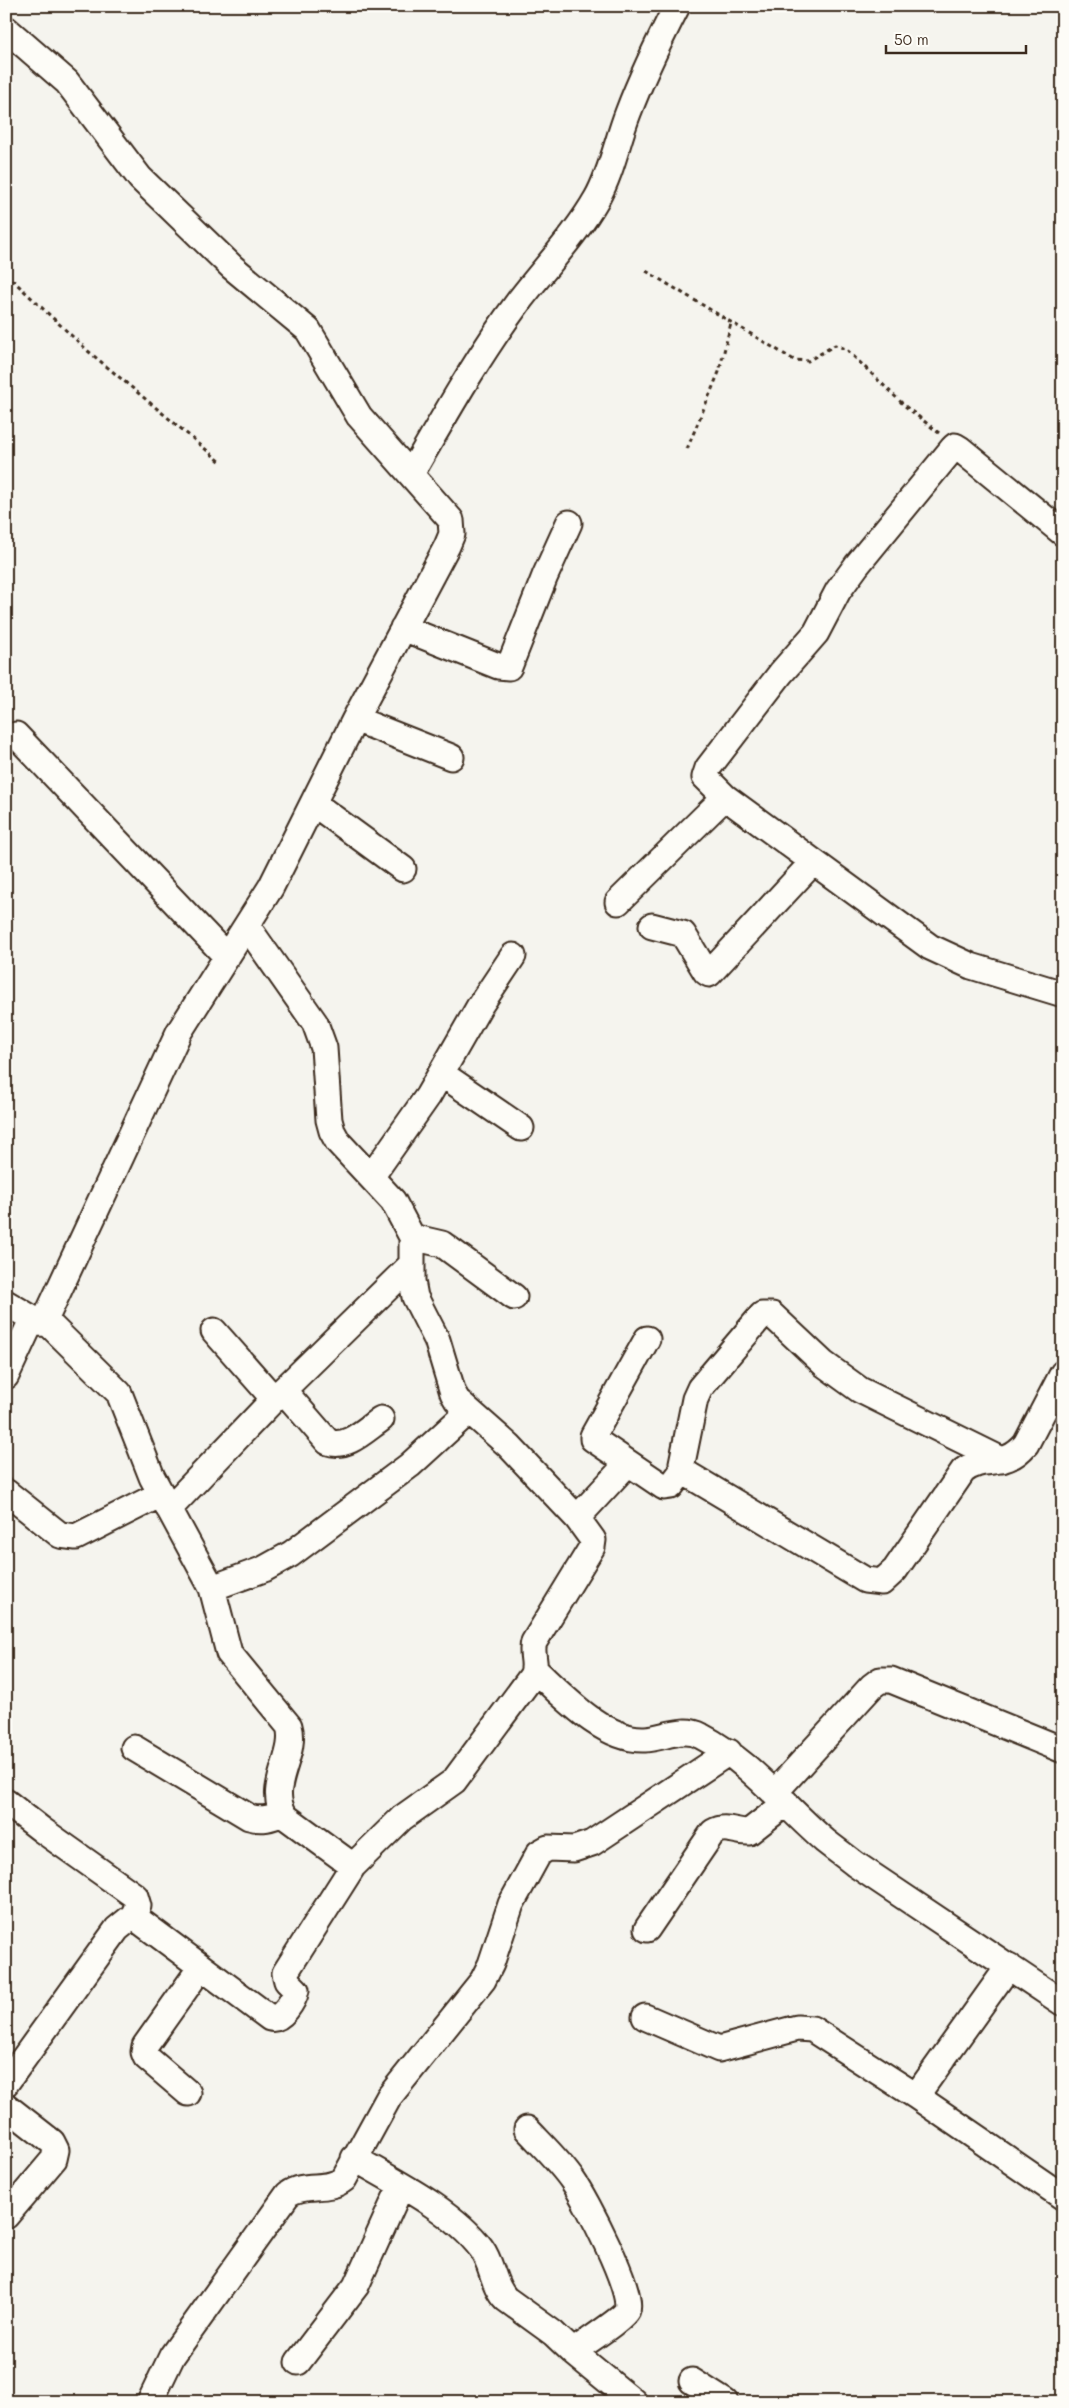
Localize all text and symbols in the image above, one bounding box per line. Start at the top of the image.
scale bar [886,22,1026,54]
text: 50 m [894,29,929,49]

